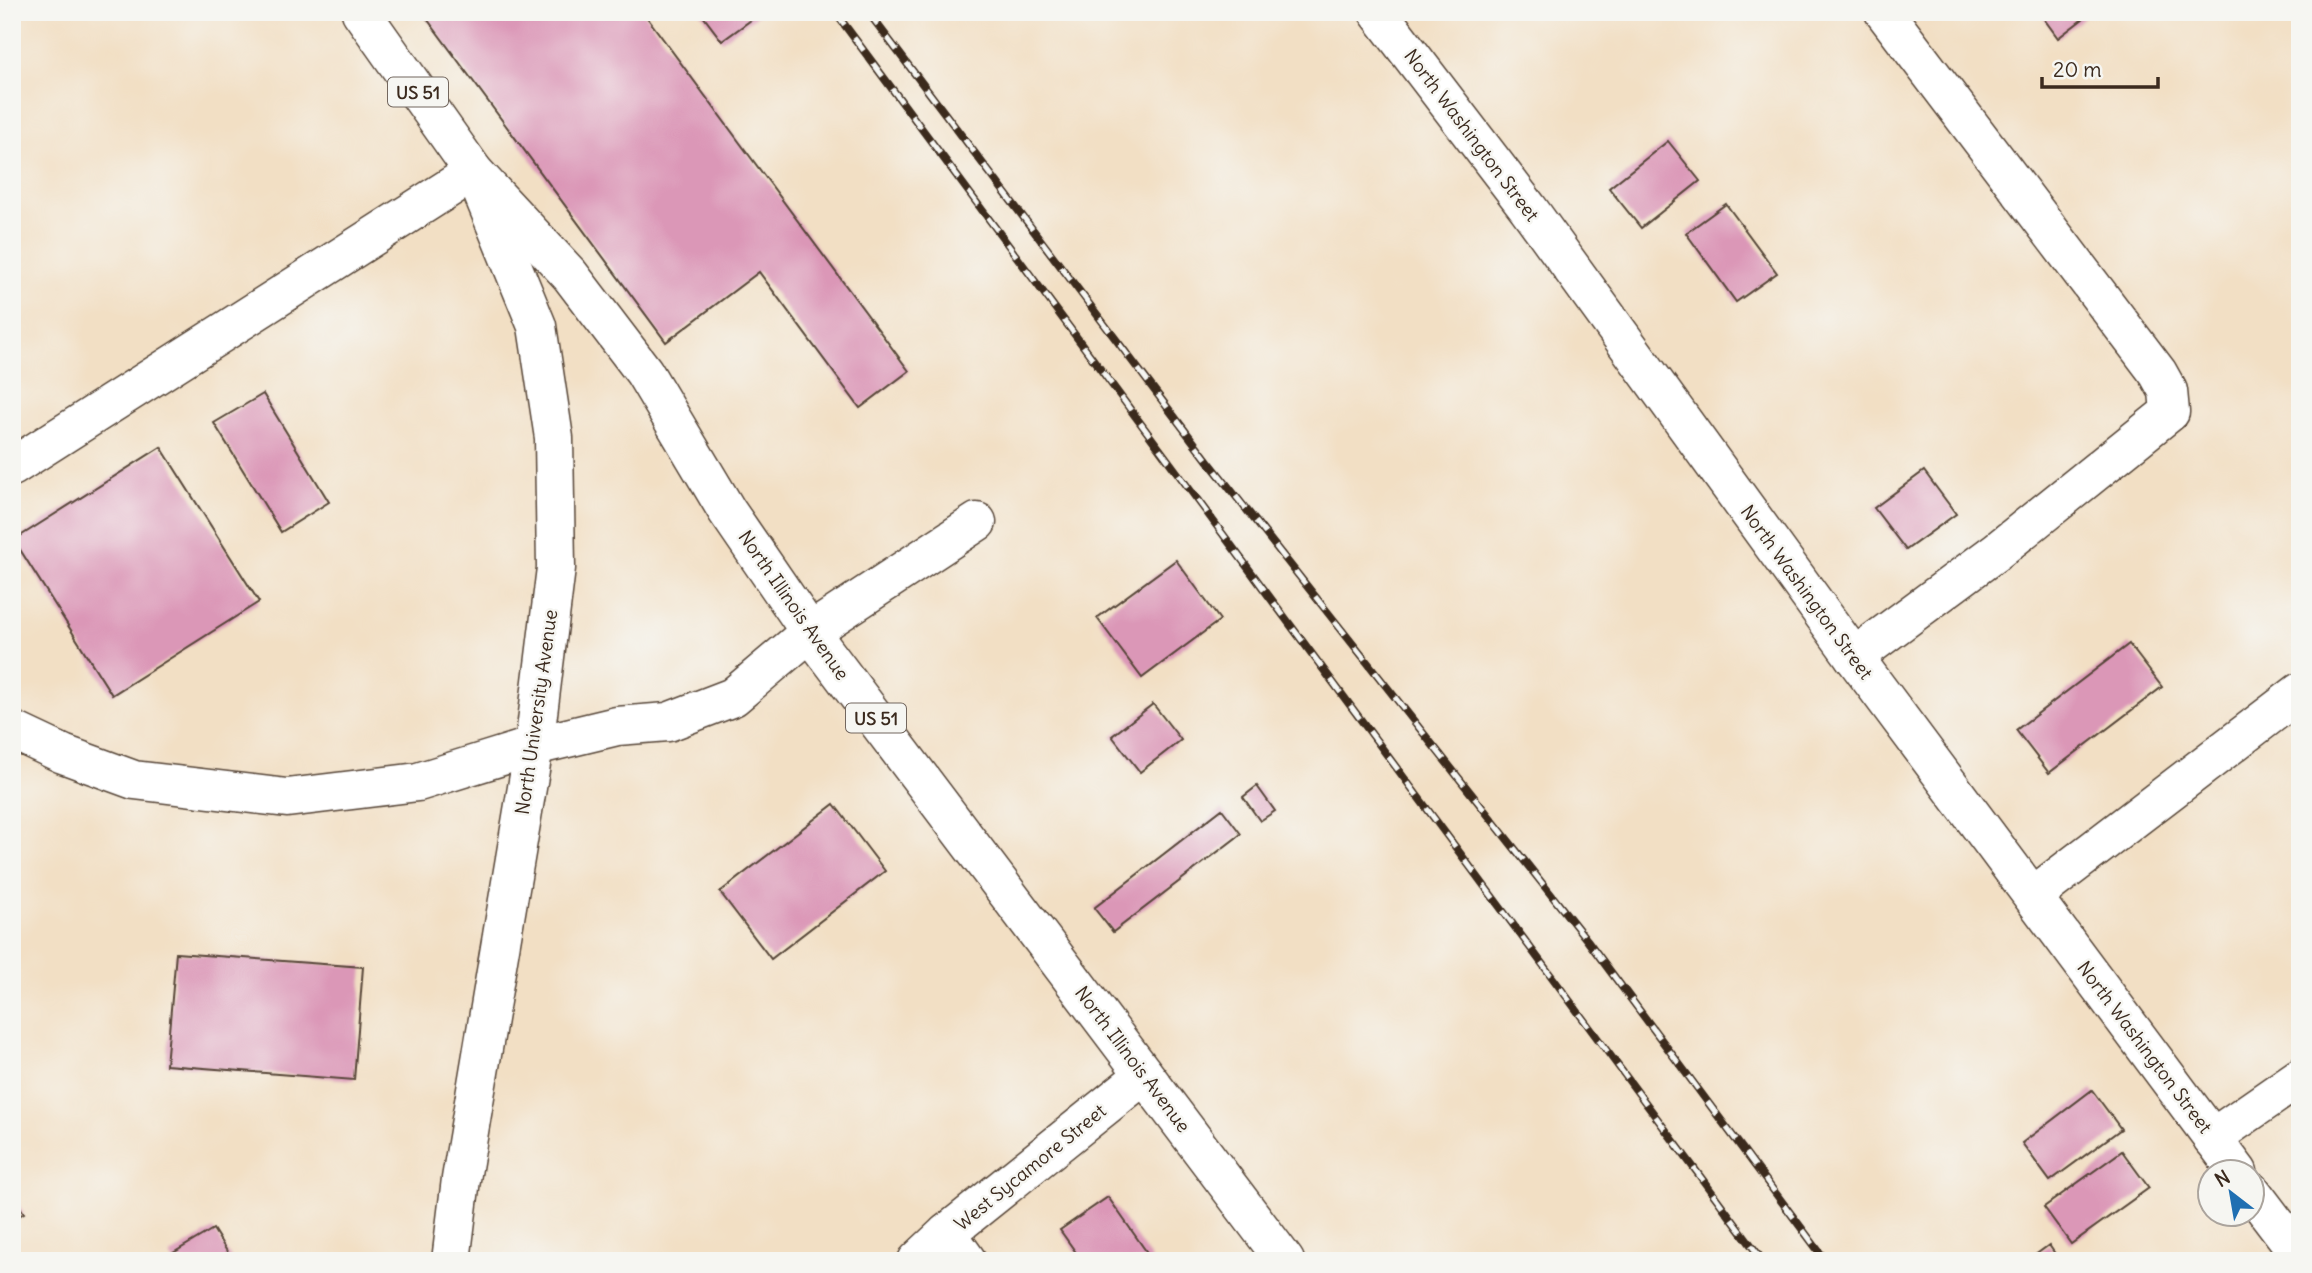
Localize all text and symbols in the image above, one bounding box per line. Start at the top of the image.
street label: North Washington Street [1399,44,1545,226]
scale bar [2042,46,2158,90]
text: 20 m [2053,56,2102,83]
road number: US 51 [388,78,448,106]
street label: North Washington Street [1736,500,1878,684]
street label: North Illinois Avenue [733,526,855,684]
street label: North University Avenue [510,608,562,816]
road number: US 51 [846,704,906,732]
street label: North Washington Street [2072,956,2218,1138]
street label: North Illinois Avenue [1070,981,1196,1137]
street label: West Sycamore Street [949,1098,1111,1236]
north arrow [2196,1158,2266,1228]
text: N [2210,1165,2234,1192]

